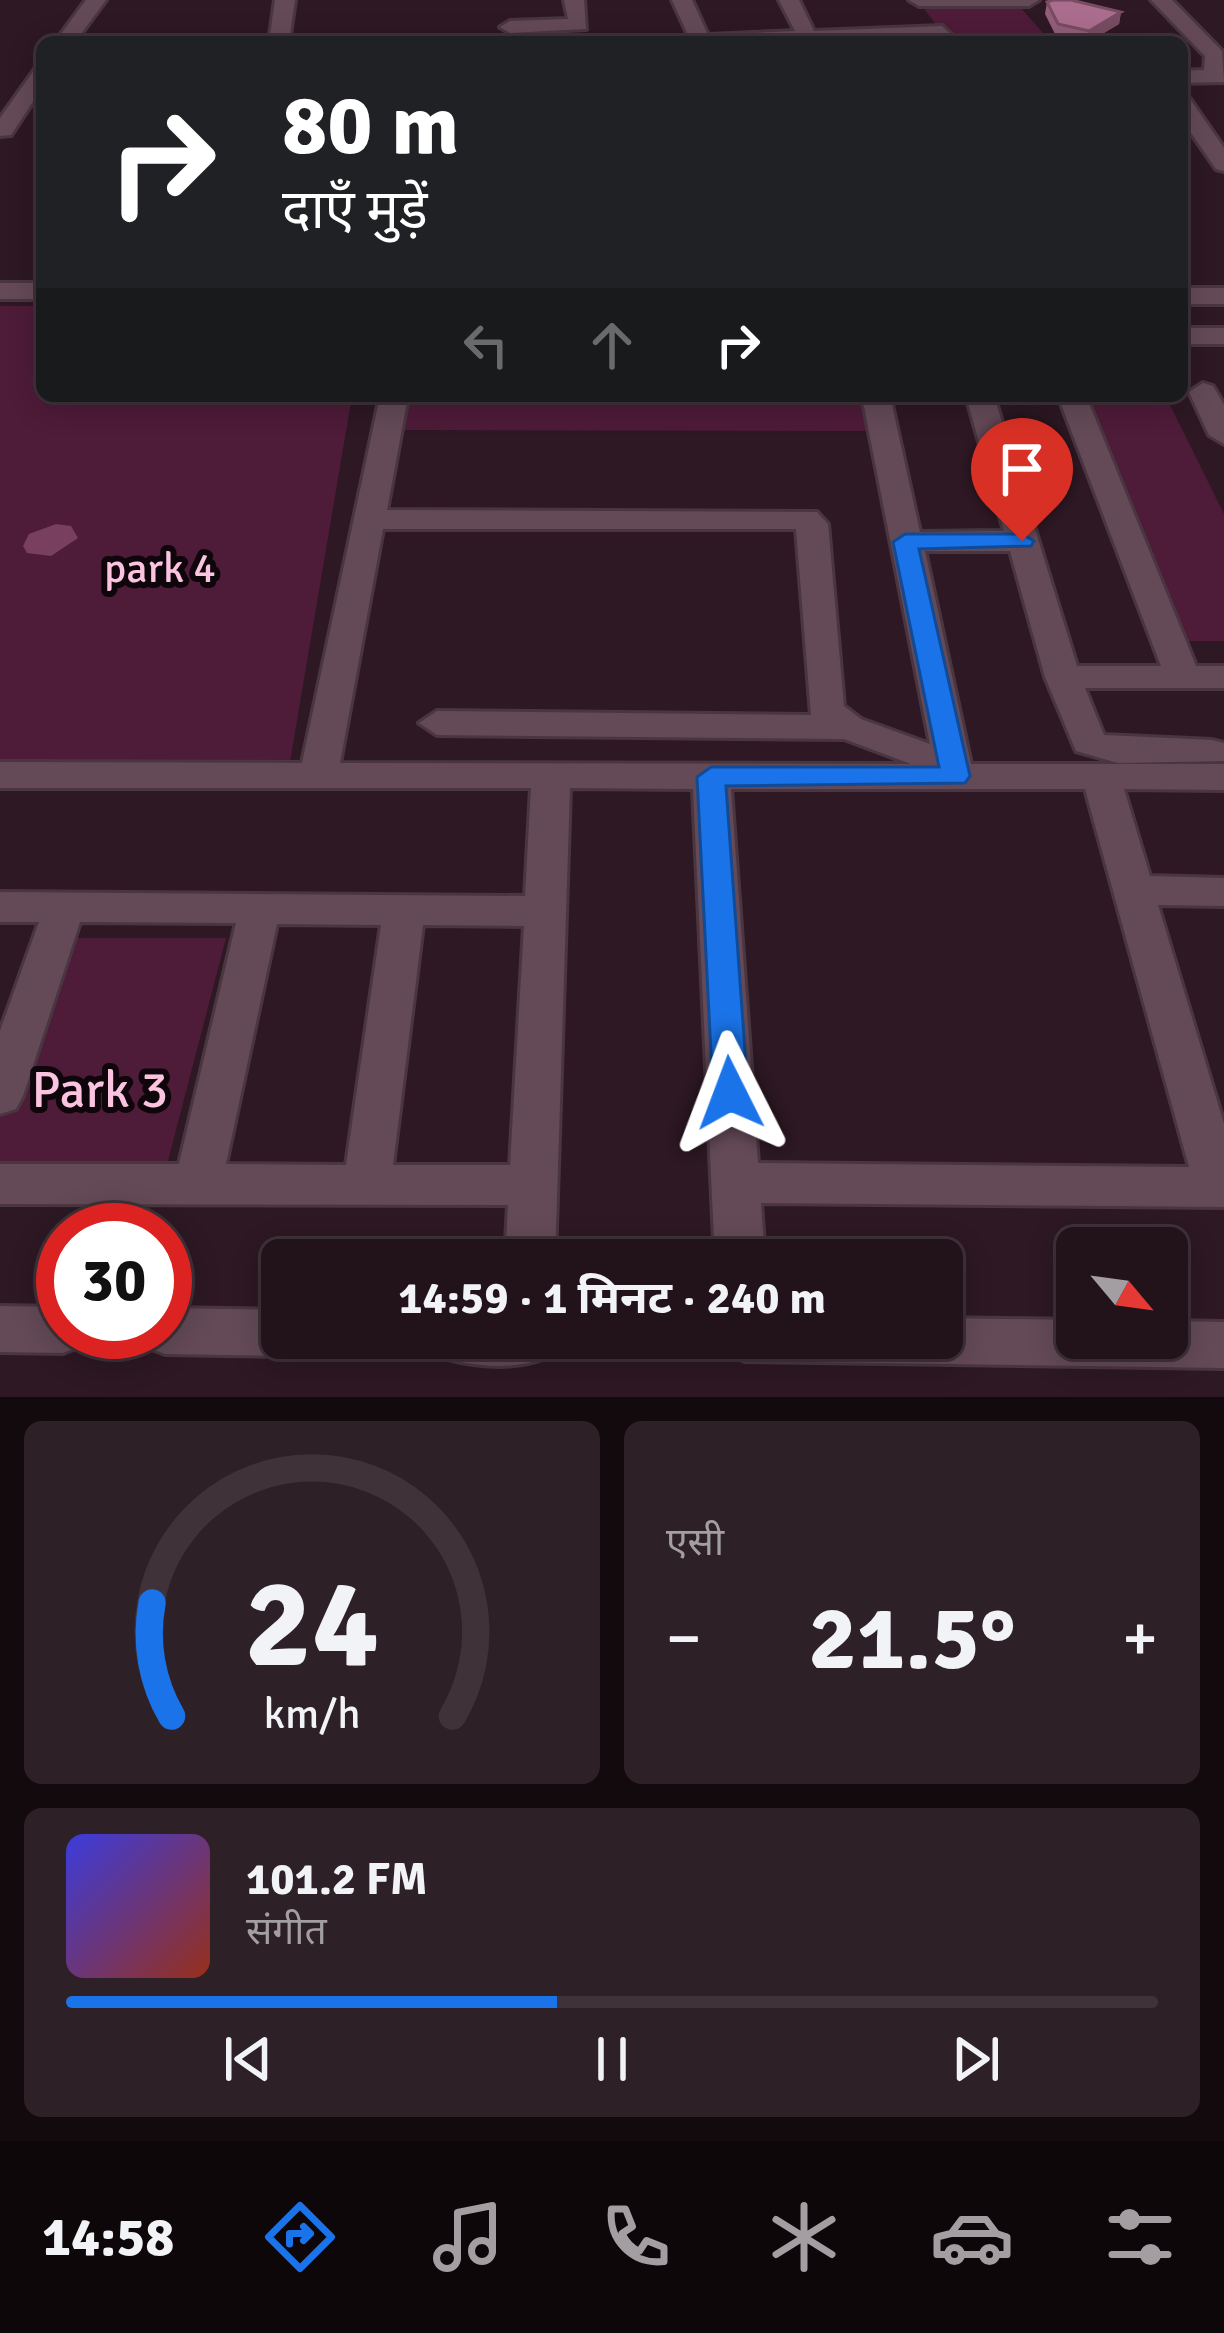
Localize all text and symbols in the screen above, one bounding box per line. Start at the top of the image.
text: 80 m [282,74,459,178]
icon: right [84,84,240,240]
text: दाएँ मुड़ें [282,177,428,244]
icon: left [453,312,519,378]
icon: ahead [579,312,645,378]
icon: right [705,312,771,378]
pin [971,418,1073,541]
icon: arrive [989,436,1055,502]
park label: park 4 [104,543,216,594]
position arrow [667,1030,793,1156]
park label: Park 3 [32,1059,168,1122]
speed limit sign: 30 [36,1203,192,1359]
north arrow [1056,1227,1188,1359]
map controls [1056,1227,1188,1359]
text: 14:59 · 1 मिनट · 240 m [398,1271,826,1326]
text: एसी [666,1518,724,1566]
text: 24 [245,1548,379,1701]
text: 21.5° [808,1583,1016,1694]
text: − [666,1598,702,1679]
text: + [1122,1598,1158,1679]
text: km/h [263,1687,361,1740]
text: 101.2 FM [246,1852,428,1907]
text: संगीत [246,1907,327,1955]
icon: previous [215,2026,281,2092]
icon: pause [579,2026,645,2092]
icon: next [943,2026,1009,2092]
icon: directions [258,2195,342,2279]
icon: music [426,2195,510,2279]
icon: phone [594,2195,678,2279]
icon: climate [762,2195,846,2279]
icon: car [930,2195,1014,2279]
icon: filters [1098,2195,1182,2279]
text: 14:58 [42,2204,175,2271]

